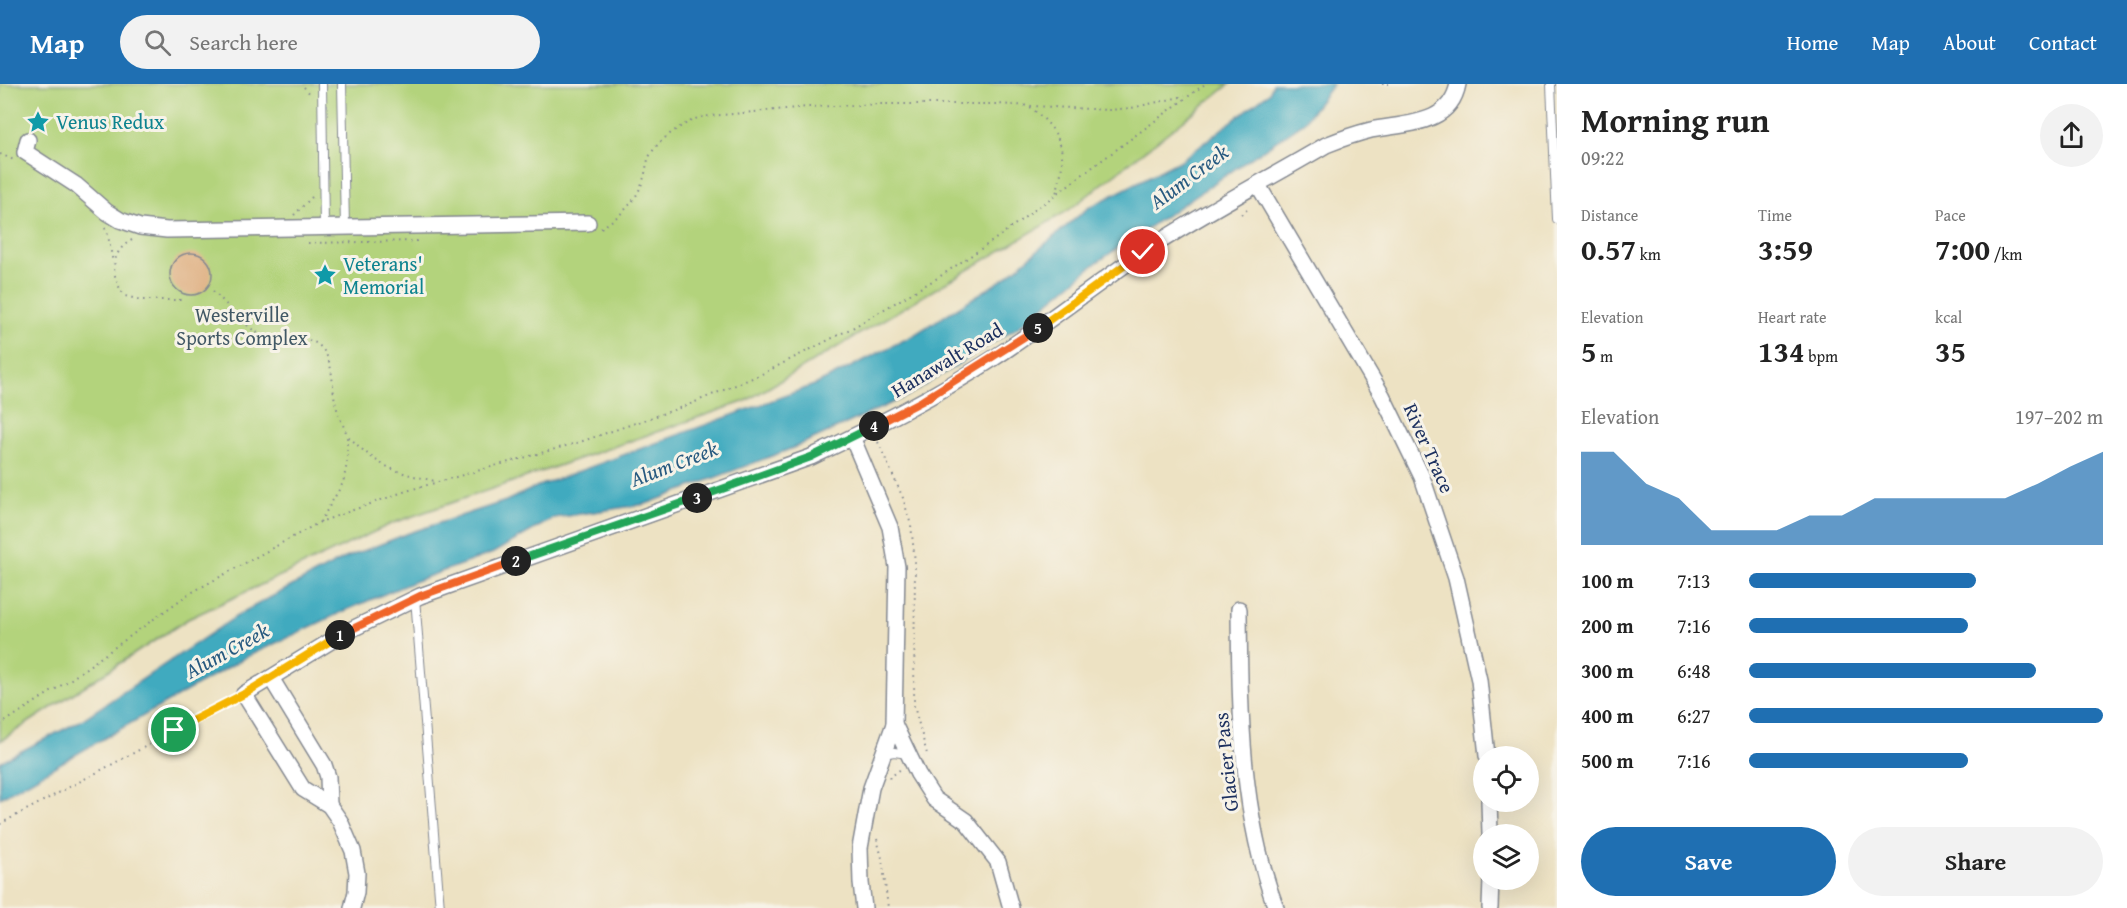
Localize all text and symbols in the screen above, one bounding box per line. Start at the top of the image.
search box [120,15,540,69]
text: Map [30,22,84,63]
icon: search [141,26,174,59]
text: Search here [189,26,298,58]
text: Home [1787,27,1838,58]
text: Map [1871,27,1910,58]
text: About [1943,27,1996,58]
text: Contact [2029,27,2097,58]
text: Morning run [1581,96,1770,144]
button: share [2040,104,2103,167]
place label: Venus Redux [56,107,165,136]
place icon: Venus Redux [25,109,51,135]
water label: Alum Creek [1142,136,1235,217]
text: 09:22 [1581,143,1624,172]
text: Distance [1581,203,1638,227]
text: Time [1758,203,1792,227]
text: Pace [1935,203,1966,227]
pin [1117,226,1168,277]
text: 0.57 [1581,227,1636,271]
text: 3:59 [1758,227,1813,271]
text: 7:00 [1935,227,1990,271]
icon: check [1126,235,1159,268]
text: km [1636,242,1661,266]
text: /km [1990,242,2022,266]
place label: Veterans' Memorial [343,249,425,301]
place icon: Veterans' Memorial [312,262,338,288]
park label: Westerville Sports Complex [176,300,309,352]
text: Elevation [1581,305,1644,329]
text: Heart rate [1758,305,1827,329]
text: kcal [1935,305,1962,329]
pin: 5 [1023,313,1053,343]
street label: Hanawalt Road [886,315,1008,404]
text: 5 [1034,316,1042,340]
text: 5 [1581,329,1597,373]
text: 134 [1758,329,1805,373]
text: 35 [1935,329,1966,373]
text: m [1597,344,1613,368]
text: bpm [1805,344,1838,368]
street label: River Trace [1397,398,1462,497]
text: Elevation [1581,402,1659,431]
text: 197–202 m [2015,402,2103,431]
pin: 4 [859,411,889,441]
text: 4 [870,414,878,438]
water label: Alum Creek [625,432,723,495]
pin: 3 [682,483,712,513]
text: 3 [693,486,701,510]
pin: 2 [501,546,531,576]
text: 2 [512,549,520,573]
text: 100 m [1581,566,1634,595]
text: 7:13 [1677,566,1711,595]
text: 200 m [1581,611,1634,640]
text: 7:16 [1677,611,1711,640]
water label: Alum Creek [178,615,275,687]
pin: 1 [325,620,355,650]
text: 1 [336,623,344,647]
text: 300 m [1581,656,1634,685]
text: 6:48 [1677,656,1711,685]
text: 400 m [1581,701,1634,730]
text: 6:27 [1677,701,1711,730]
pin [148,704,199,755]
street label: Glacier Pass [1206,711,1245,813]
icon: arrive [157,713,190,746]
map controls [1473,746,1539,890]
button: locate [1473,746,1539,812]
text: 500 m [1581,746,1634,775]
text: 7:16 [1677,746,1711,775]
button: layers [1473,824,1539,890]
button: Save [1581,827,1836,896]
button: Share [1848,827,2103,896]

